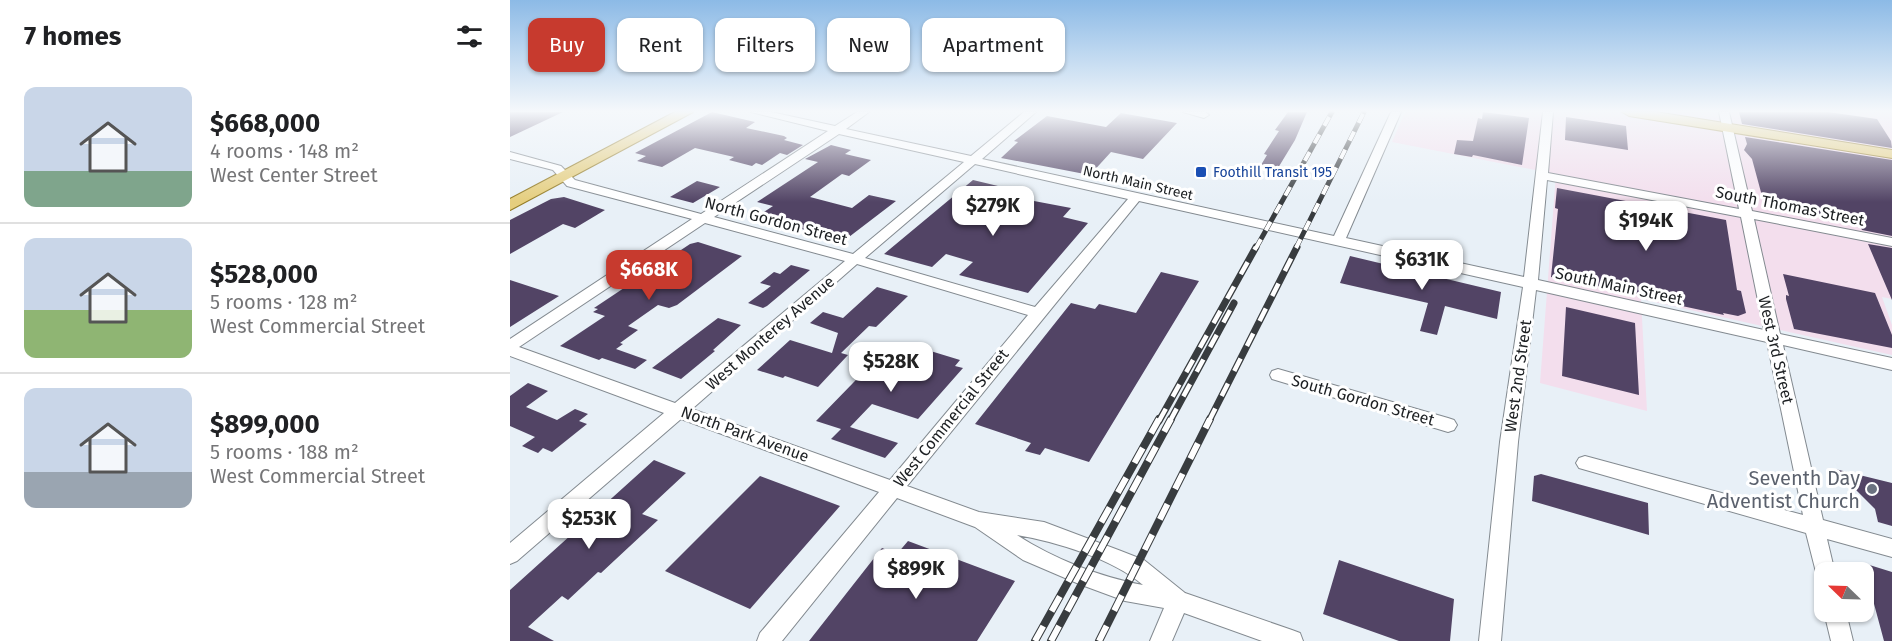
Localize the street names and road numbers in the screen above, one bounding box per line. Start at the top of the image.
street label: North Main Street [1081,162,1196,204]
street label: South Thomas Street [1714,182,1866,230]
street label: North Gordon Street [703,193,850,249]
street label: South Main Street [1554,263,1685,309]
street label: West Monterey Avenue [702,272,838,394]
street label: West 3rd Street [1754,294,1798,406]
street label: West 2nd Street [1501,318,1535,434]
street label: West Commercial Street [889,345,1013,491]
street label: South Gordon Street [1289,370,1437,430]
street label: North Park Avenue [678,402,812,466]

